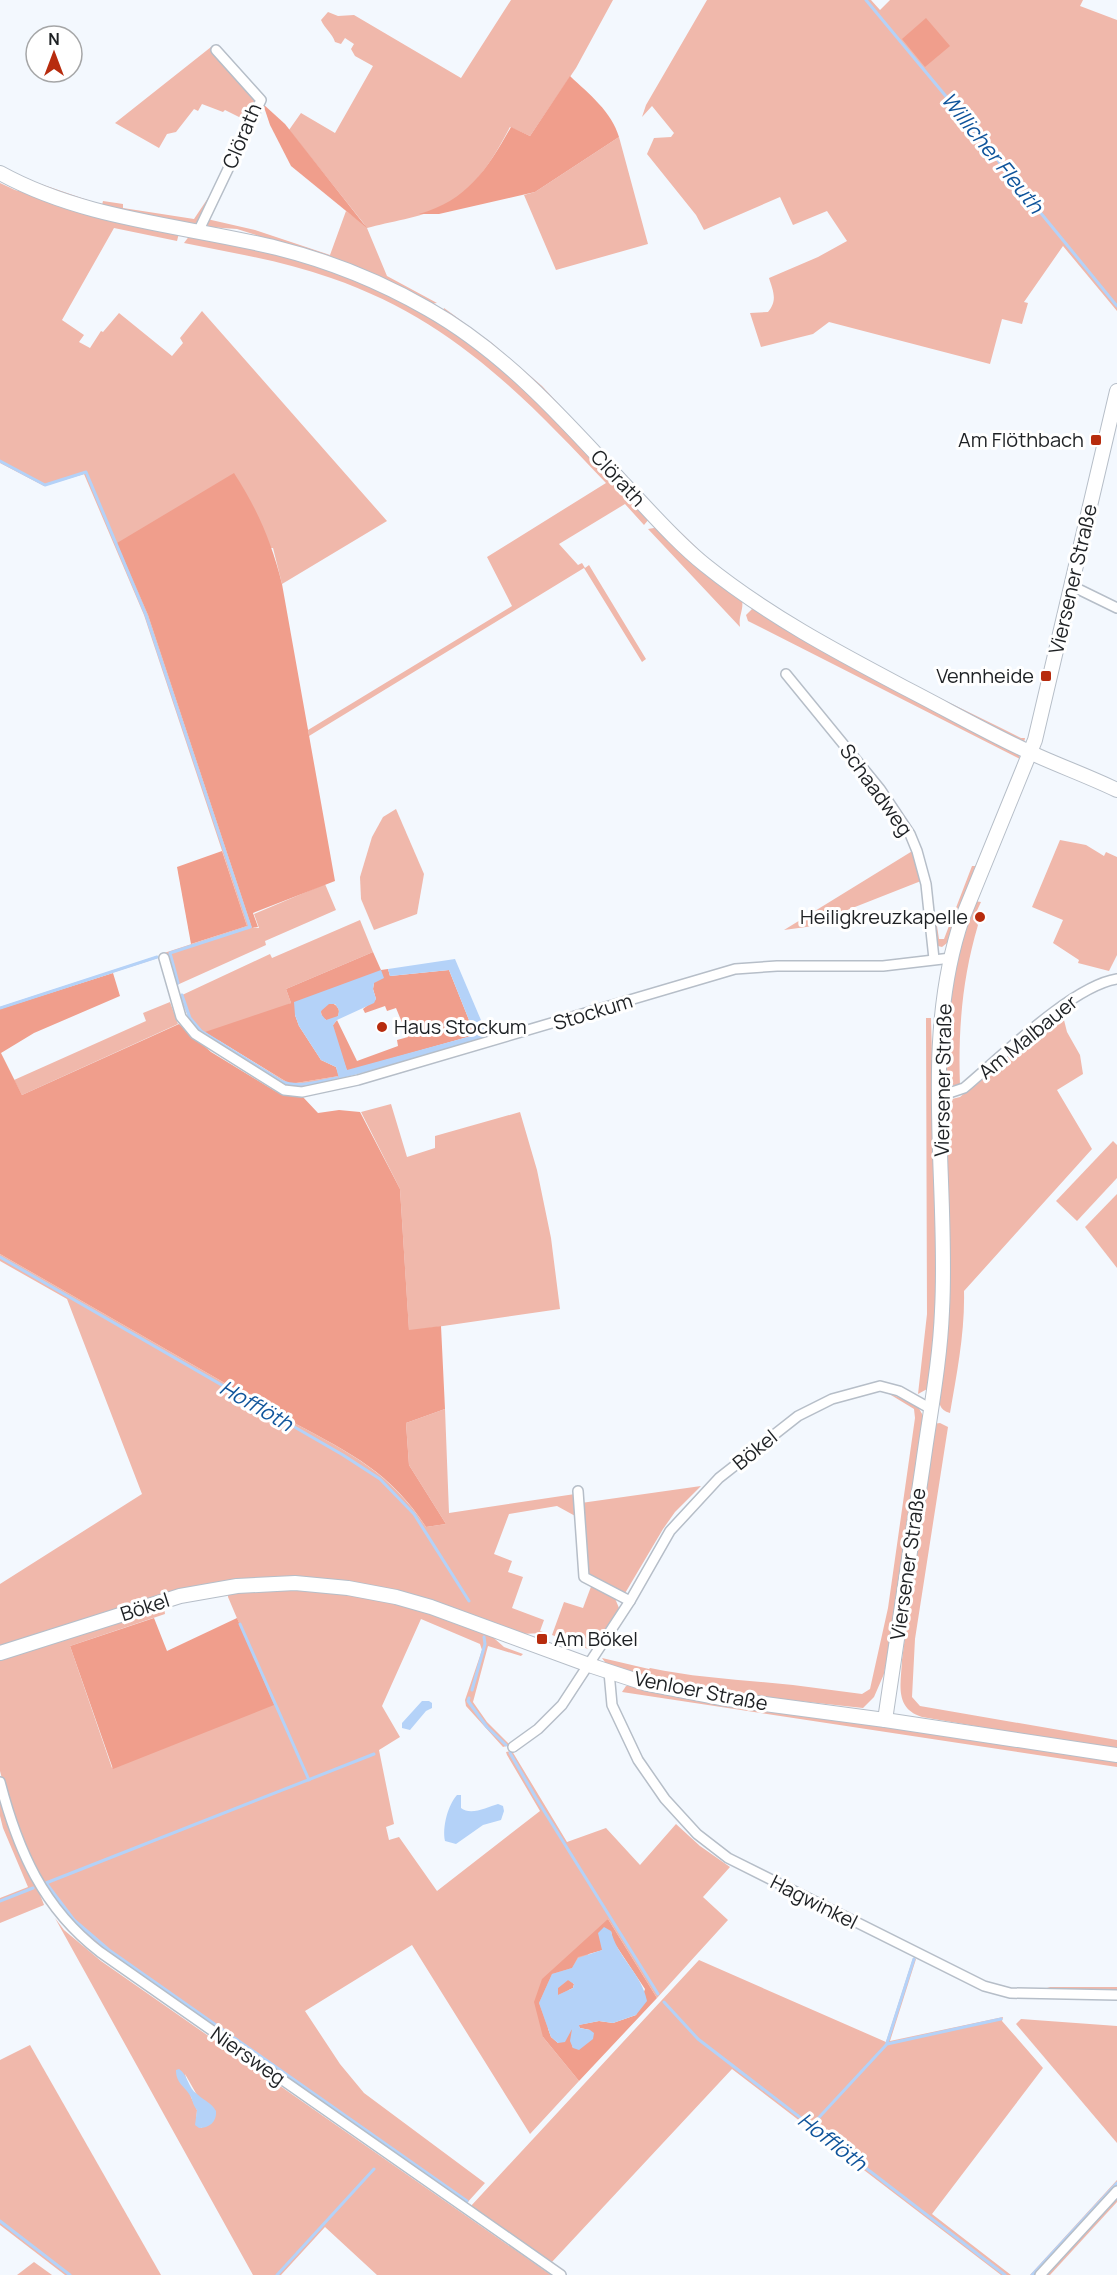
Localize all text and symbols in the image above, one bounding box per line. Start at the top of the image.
north arrow [24,24,84,84]
text: N [48,28,60,50]
water label: Willicher Fleuth [935,86,1051,220]
street label: Clörath [216,99,267,173]
place label: Am Flöthbach [958,426,1084,453]
marker: Am Flöthbach [1089,433,1103,447]
street label: Clörath [585,443,652,512]
street label: Viersener Straße [1042,501,1103,657]
place label: Vennheide [936,662,1034,689]
marker: Vennheide [1039,669,1053,683]
street label: Schaadweg [834,738,919,841]
place label: Heiligkreuzkapelle [800,903,968,930]
marker: Heiligkreuzkapelle [973,910,987,924]
street label: Stockum [550,987,636,1036]
street label: Am Malbauer [973,988,1083,1085]
street label: Viersener Straße [928,1003,957,1157]
place label: Haus Stockum [394,1013,527,1040]
marker: Haus Stockum [375,1020,389,1034]
water label: Hofflöth [215,1373,299,1438]
street label: Bökel [727,1423,783,1476]
street label: Viersener Straße [883,1486,932,1642]
street label: Bökel [117,1586,173,1627]
place label: Am Bökel [554,1625,638,1652]
marker: Am Bökel [535,1632,549,1646]
street label: Venloer Straße [632,1664,770,1717]
street label: Hagwinkel [766,1868,863,1935]
street label: Niersweg [206,2020,291,2091]
water label: Hofflöth [793,2106,874,2178]

